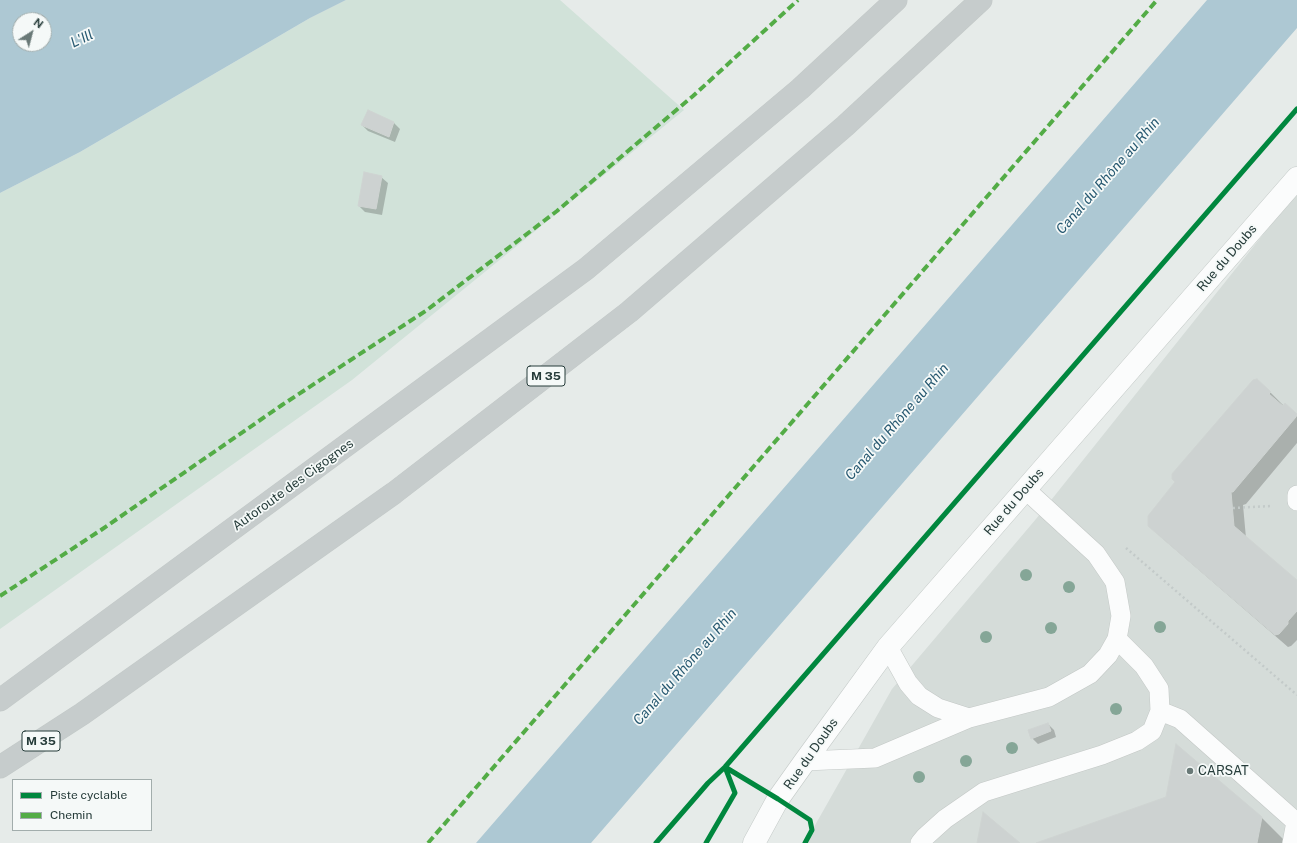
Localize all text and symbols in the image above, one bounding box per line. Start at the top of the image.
north arrow [12,12,52,52]
text: N [31,16,45,30]
water label: L'Ill [68,26,96,52]
water label: Canal du Rhône au Rhin [1053,114,1163,238]
street label: Rue du Doubs [1194,221,1260,295]
water label: Canal du Rhône au Rhin [842,360,952,484]
road number: M 35 [527,366,565,386]
street label: Autoroute des Cigognes [229,436,357,534]
street label: Rue du Doubs [981,465,1047,539]
water label: Canal du Rhône au Rhin [630,605,740,729]
street label: Rue du Doubs [781,715,841,793]
road number: M 35 [22,731,60,751]
place label: CARSAT [1198,763,1249,779]
marker: CARSAT [1185,766,1195,776]
legend [12,779,152,831]
text: Piste cyclable [50,788,127,802]
text: Chemin [50,808,92,822]

